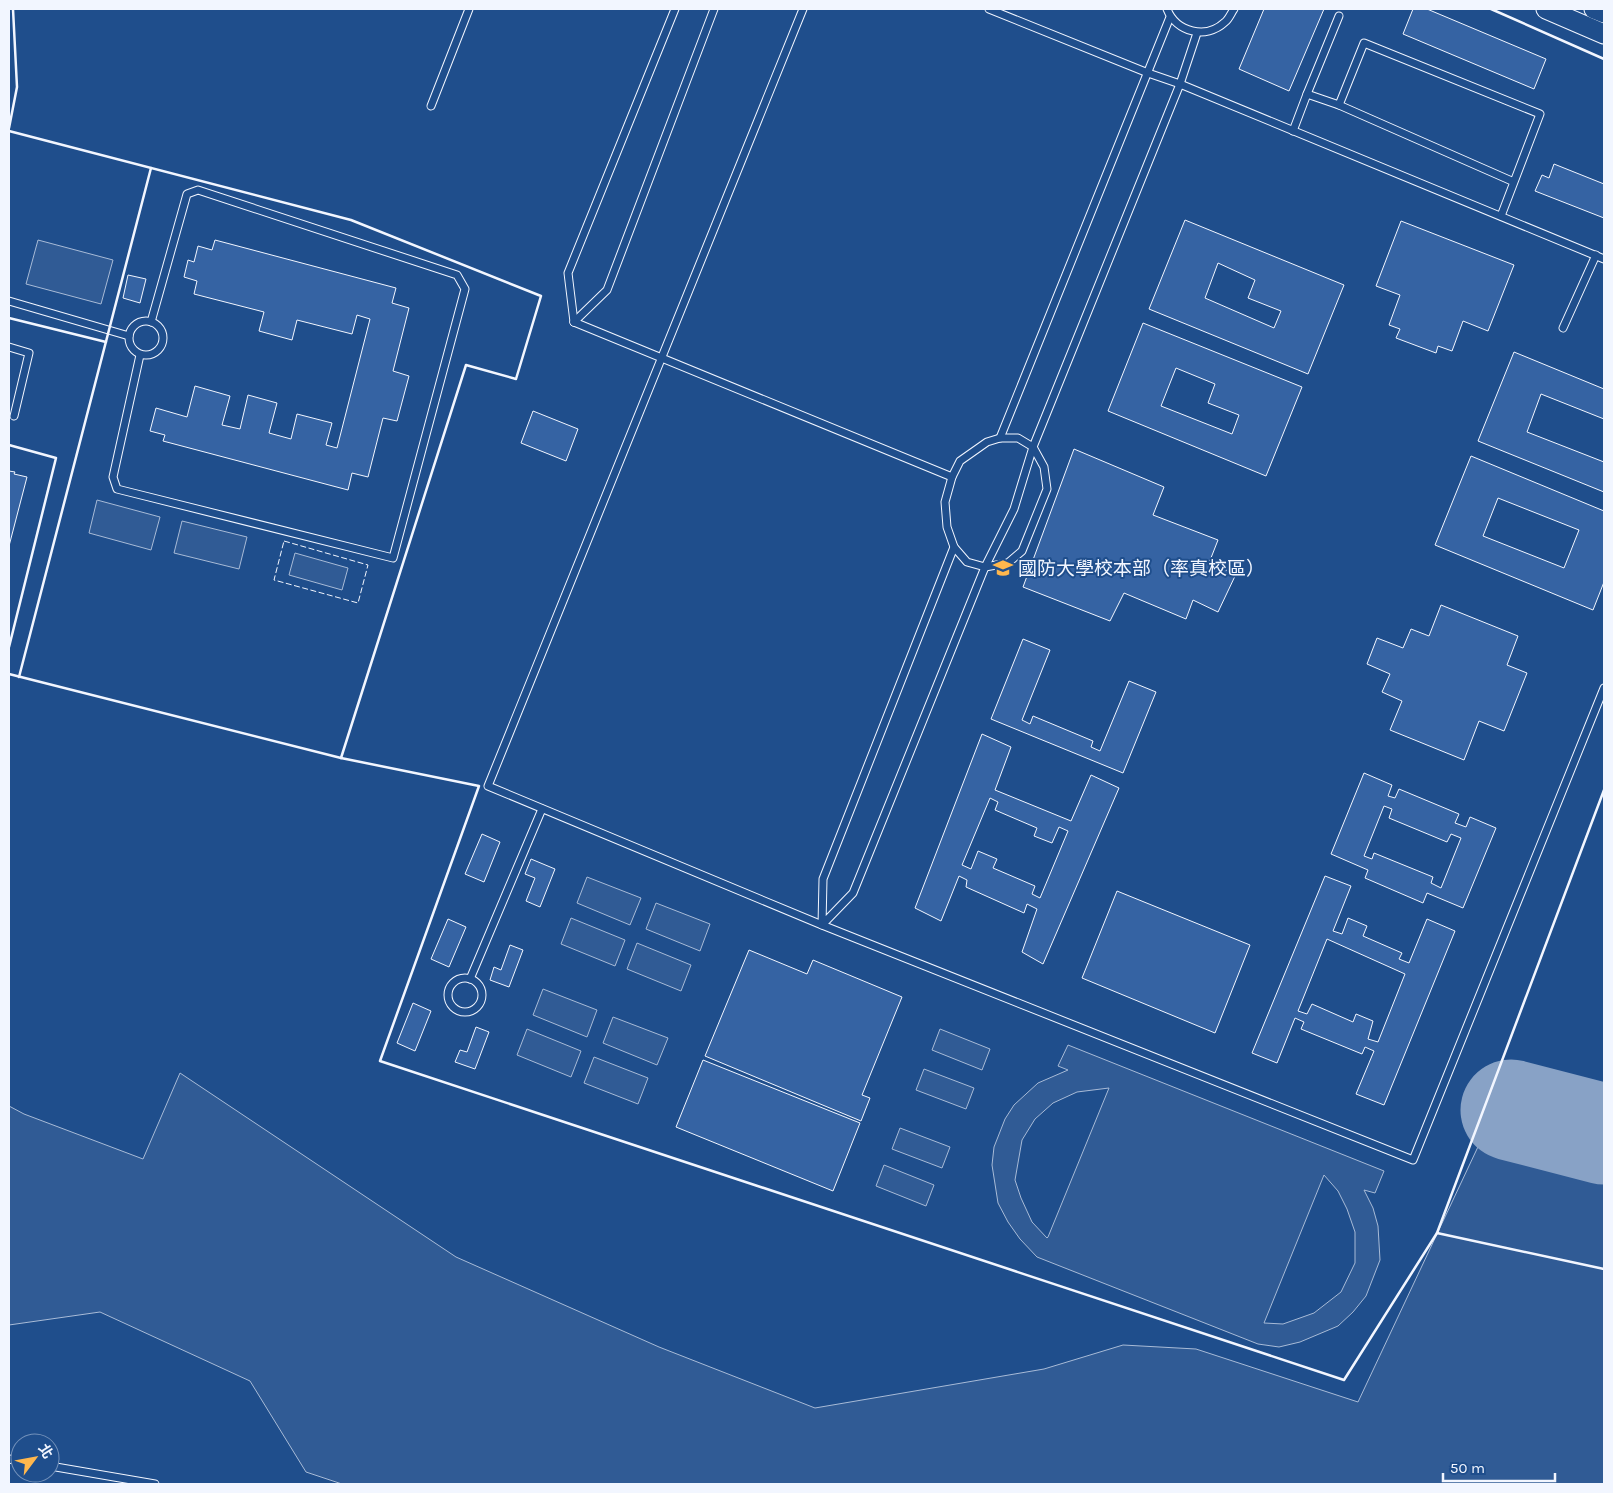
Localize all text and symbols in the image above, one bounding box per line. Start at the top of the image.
school or university icon: 國防大學校本部（率真校區） [992,557,1014,579]
place label: 國防大學校本部（率真校區） [1018,558,1265,580]
north arrow [10,1433,60,1483]
text: 北 [35,1441,57,1462]
scale bar [1443,1450,1556,1482]
text: 50 m [1450,1459,1485,1477]

